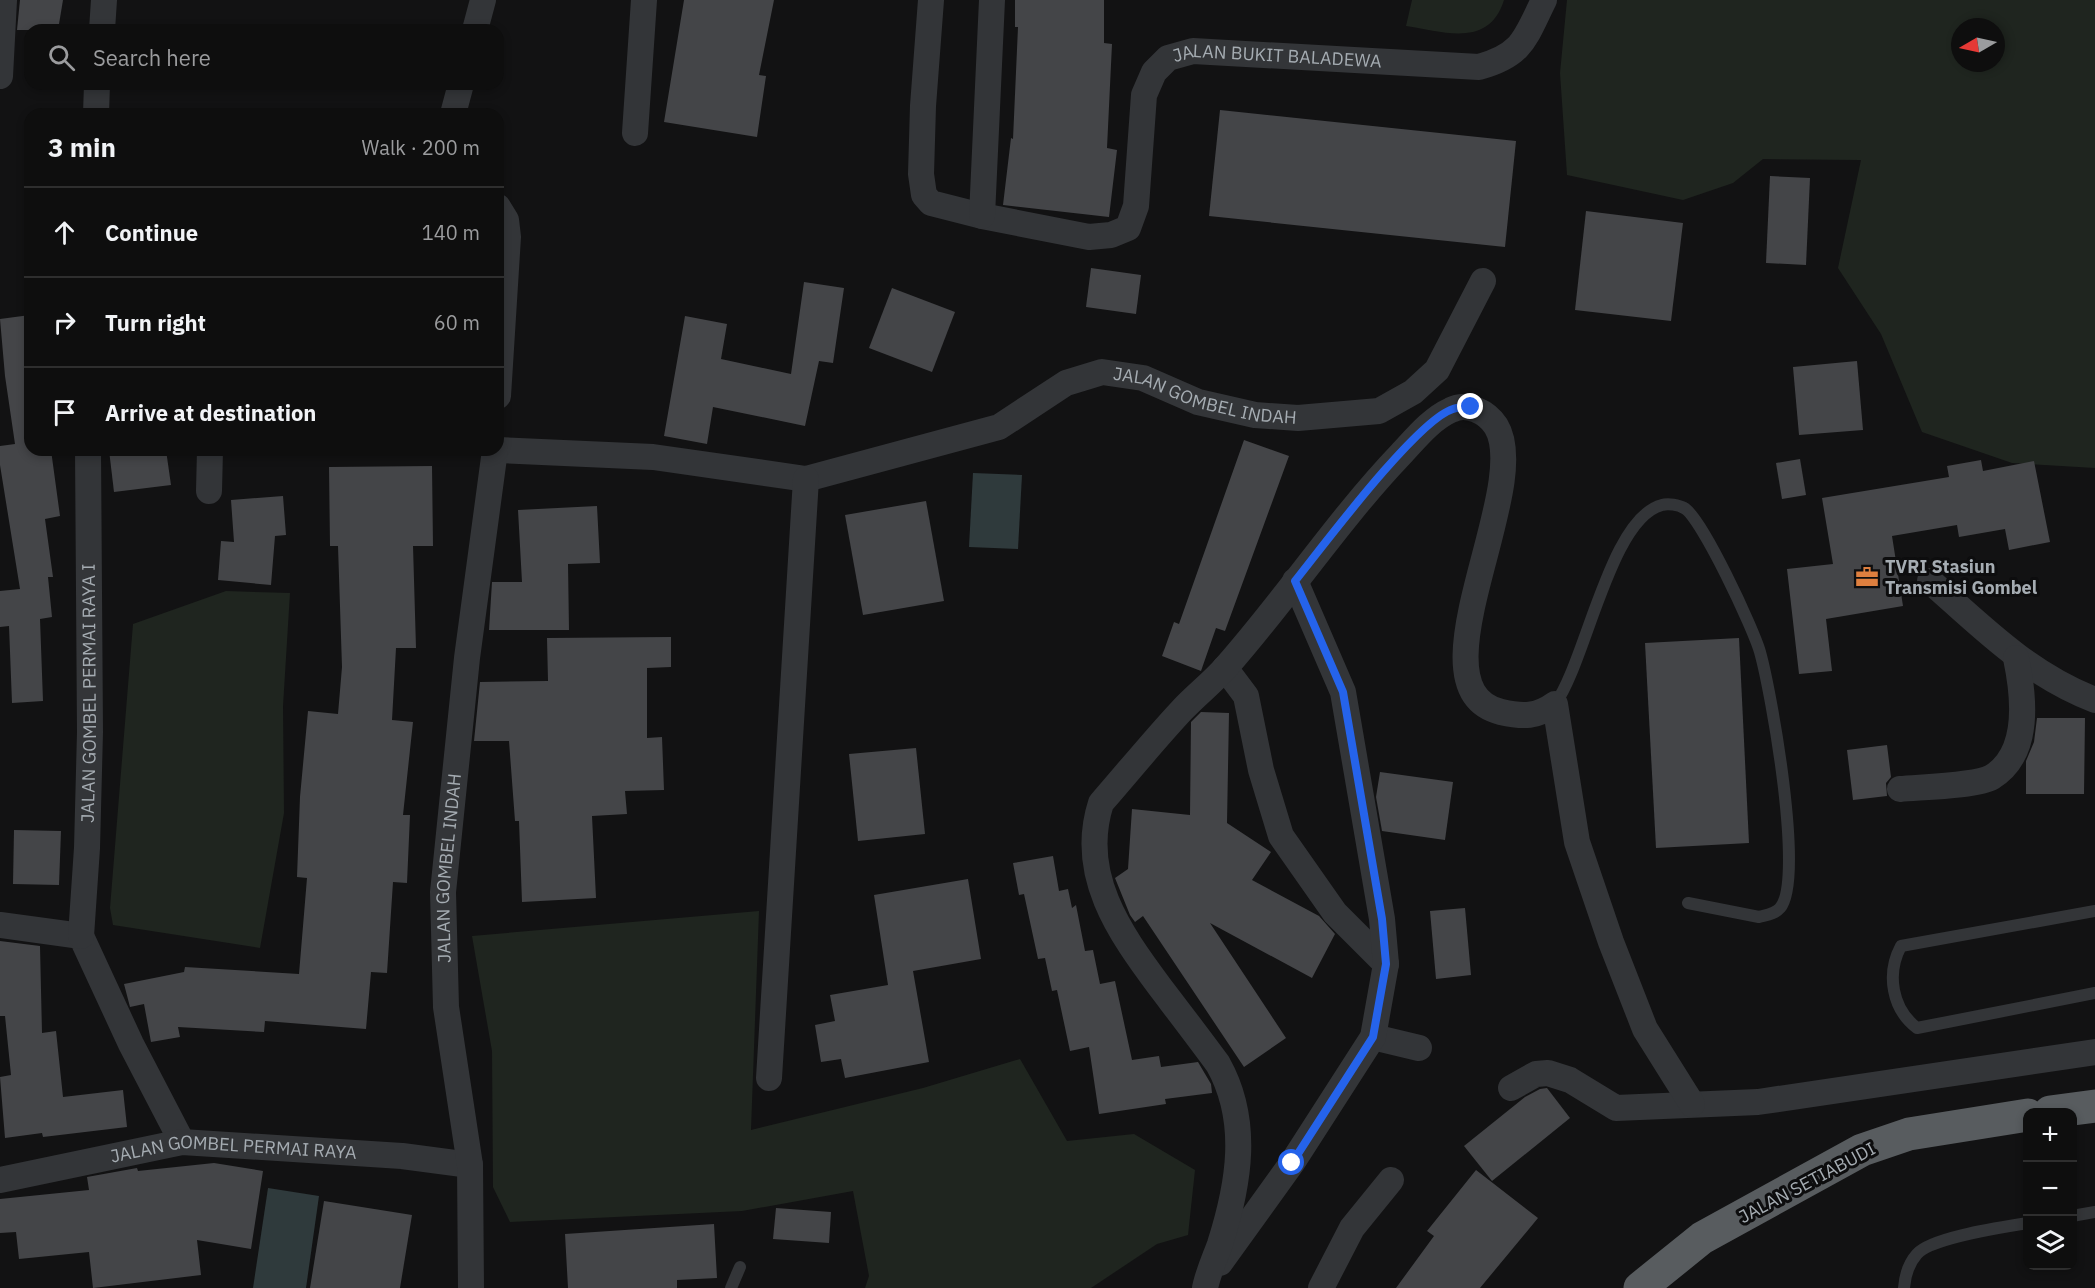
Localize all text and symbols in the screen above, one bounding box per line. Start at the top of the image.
north arrow [1951,18,2005,72]
search box [24,24,504,90]
street label: JALAN BUKIT BALADEWA [1170,39,1383,73]
icon: search [45,41,78,74]
text: Search here [93,43,211,72]
text: 3 min [48,130,116,164]
text: Walk · 200 m [362,134,480,161]
icon: ahead [48,216,81,249]
text: Continue [105,218,198,247]
text: 140 m [422,219,480,246]
icon: right [48,306,81,339]
text: Turn right [105,308,206,337]
text: 60 m [434,309,480,336]
street label: JALAN GOMBEL INDAH [1112,362,1297,429]
route end [1457,393,1483,419]
icon: arrive [48,396,81,429]
text: Arrive at destination [105,398,316,427]
place label: TVRI Stasiun Transmisi Gombel [1885,555,2038,599]
street label: JALAN GOMBEL PERMAI RAYA I [76,564,101,823]
office icon: TVRI Stasiun Transmisi Gombel [1854,564,1880,590]
street label: JALAN GOMBEL INDAH [431,772,466,963]
map controls [2023,1108,2077,1270]
button: + [2023,1108,2077,1162]
street label: JALAN GOMBEL PERMAI RAYA [108,1130,358,1168]
street label: JALAN SETIABUDI [1734,1137,1879,1228]
route start [1278,1149,1304,1175]
button: − [2023,1162,2077,1216]
button: layers [2023,1216,2077,1270]

